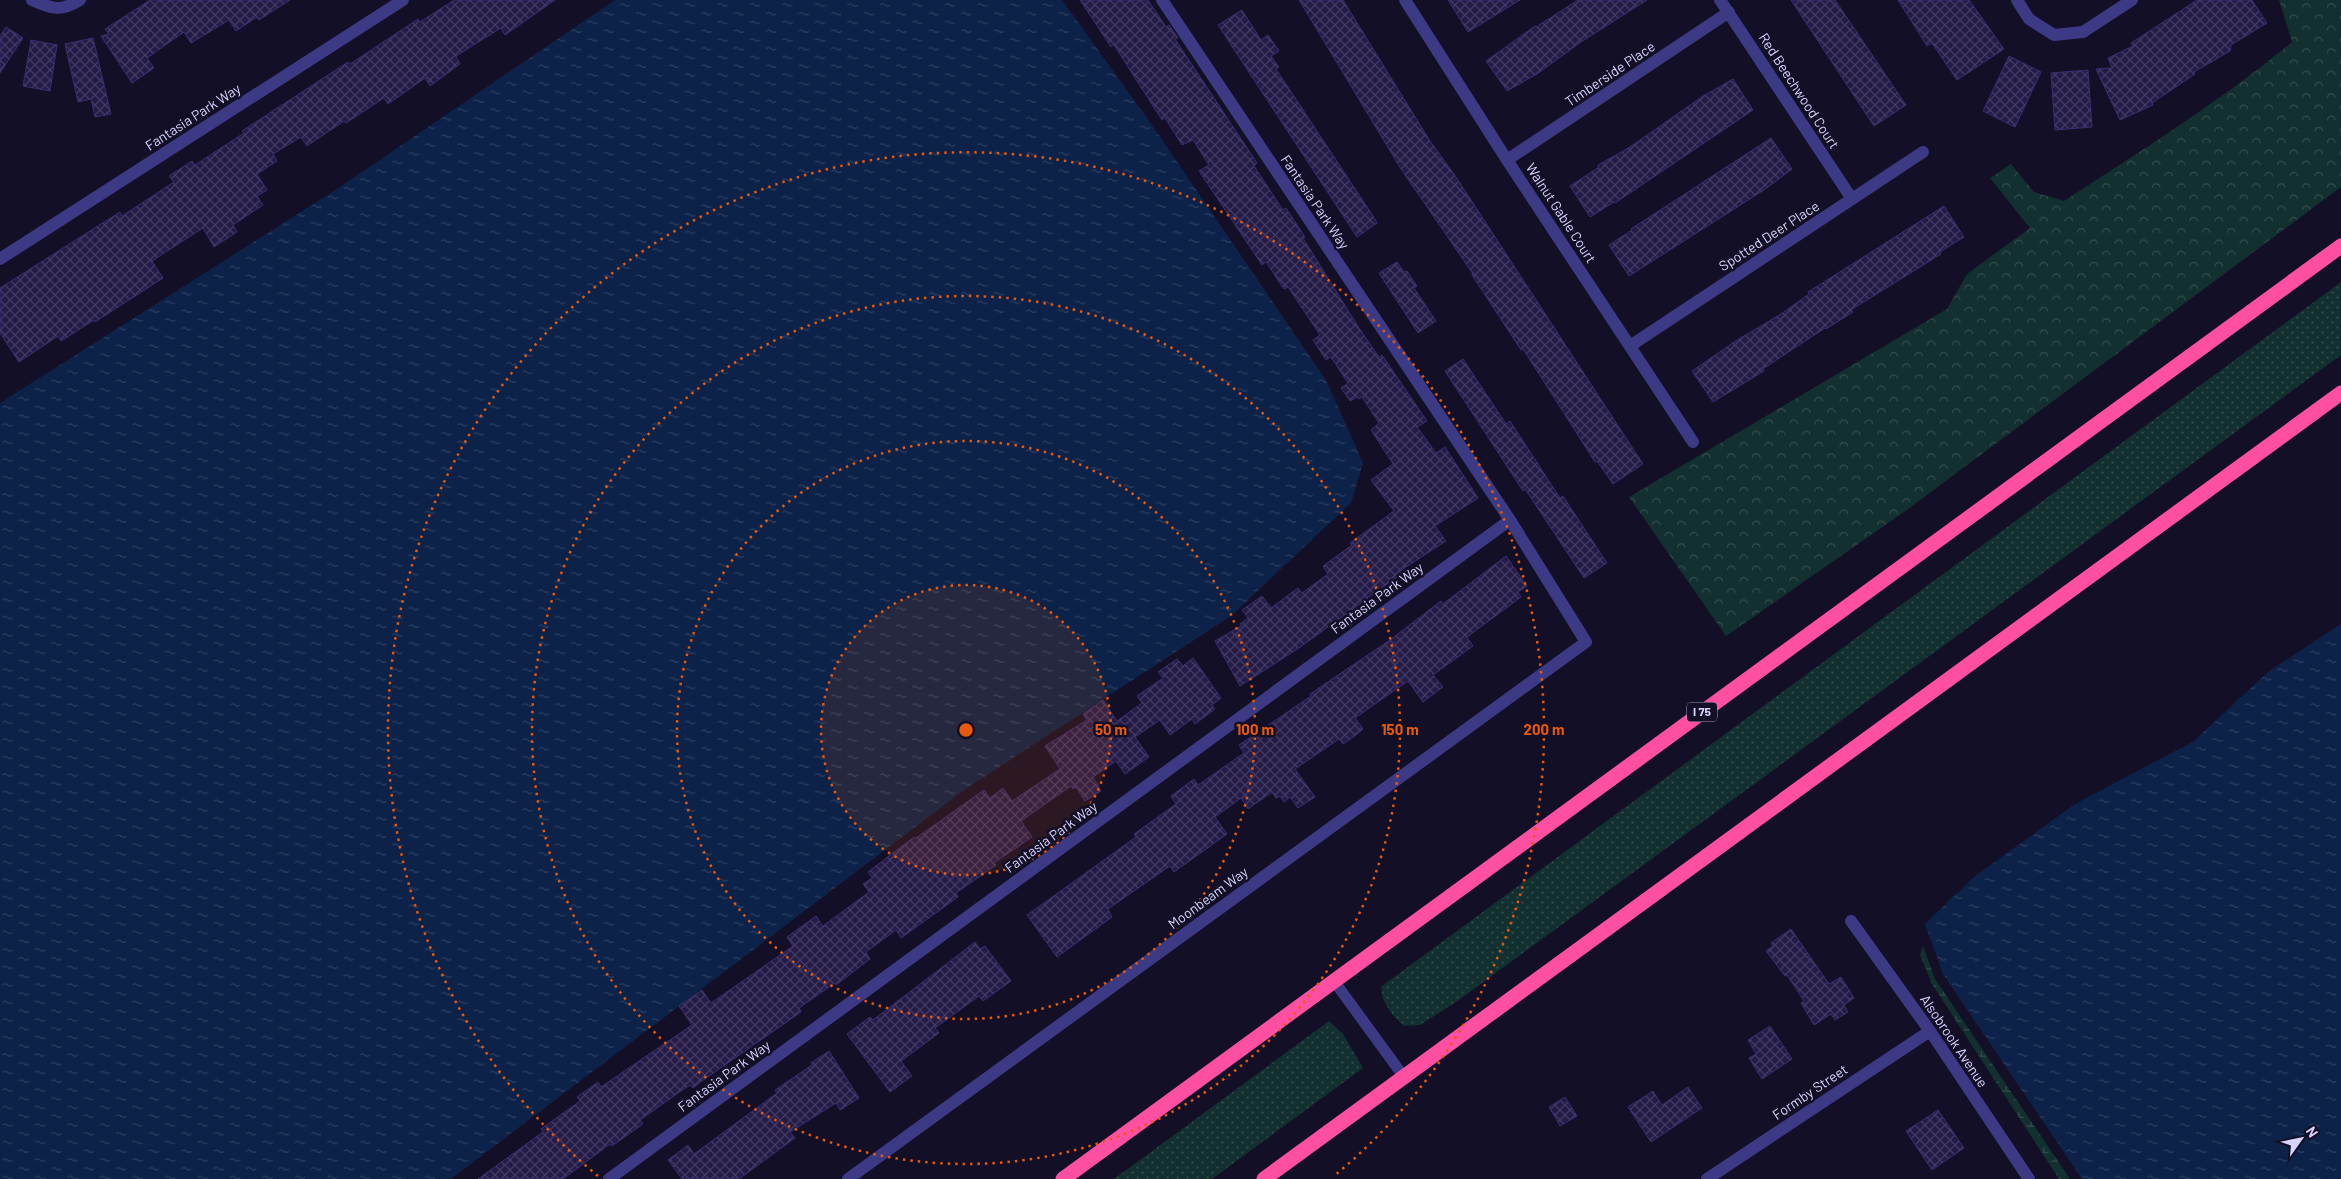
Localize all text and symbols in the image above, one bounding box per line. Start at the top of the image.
street label: Red Beechwood Court [1756,30,1843,152]
street label: Timberside Place [1562,37,1658,110]
street label: Fantasia Park Way [142,79,244,154]
street label: Fantasia Park Way [1278,151,1354,253]
street label: Walnut Gable Court [1523,160,1600,266]
street label: Spotted Deer Place [1715,197,1822,274]
street label: Fantasia Park Way [1327,558,1427,637]
road number: I 75 [1687,702,1717,722]
text: 50 m [1095,720,1127,738]
text: 100 m [1236,720,1274,738]
text: 150 m [1381,720,1419,738]
text: 200 m [1523,720,1565,738]
centre of rings [957,721,975,739]
street label: Fantasia Park Way [1001,797,1101,876]
street label: Moonbeam Way [1165,863,1251,932]
street label: Alsobrook Avenue [1917,991,1992,1090]
street label: Fantasia Park Way [674,1036,774,1115]
street label: Formby Street [1769,1060,1850,1123]
north arrow [2276,1114,2326,1164]
text: N [2303,1123,2322,1140]

